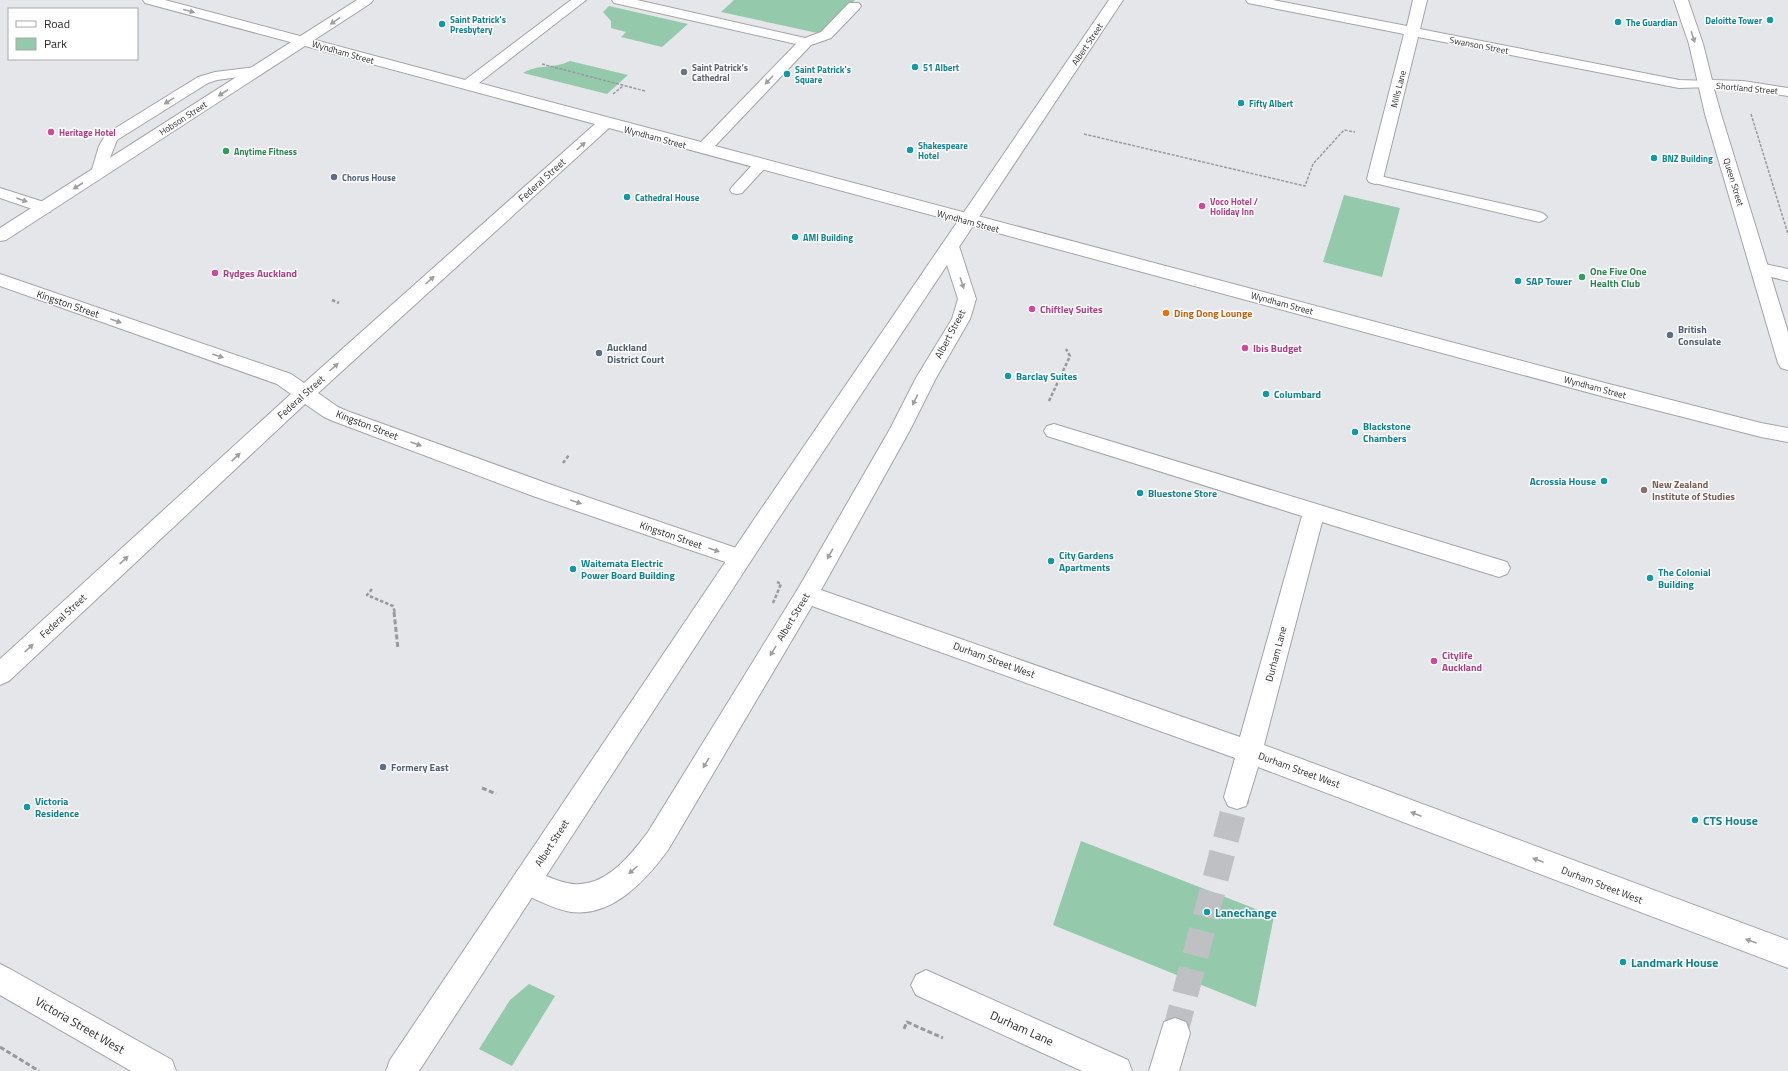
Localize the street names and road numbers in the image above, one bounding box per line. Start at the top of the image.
street label: Albert Street [1068,20,1106,68]
street label: Swanson Street [1448,33,1510,57]
street label: Wyndham Street [310,37,376,67]
street label: Mills Lane [1387,69,1409,109]
street label: Shortland Street [1715,79,1779,97]
street label: Hobson Street [157,97,210,138]
street label: Wyndham Street [622,122,688,152]
street label: Federal Street [515,154,569,205]
street label: Queen Street [1720,156,1748,209]
street label: Wyndham Street [935,206,1001,236]
street label: Kingston Street [35,286,102,322]
street label: Wyndham Street [1249,288,1315,318]
street label: Albert Street [931,306,969,361]
street label: Federal Street [274,371,328,422]
street label: Wyndham Street [1562,372,1628,402]
street label: Kingston Street [334,406,401,444]
street label: Kingston Street [638,517,705,553]
street label: Federal Street [36,590,90,642]
street label: Albert Street [773,590,813,644]
street label: Durham Lane [1261,625,1291,683]
street label: Durham Street West [951,638,1037,682]
street label: Durham Street West [1256,748,1342,792]
street label: Albert Street [531,816,573,870]
street label: Durham Street West [1559,863,1645,908]
street label: Victoria Street West [32,992,129,1059]
street label: Durham Lane [987,1006,1057,1050]

